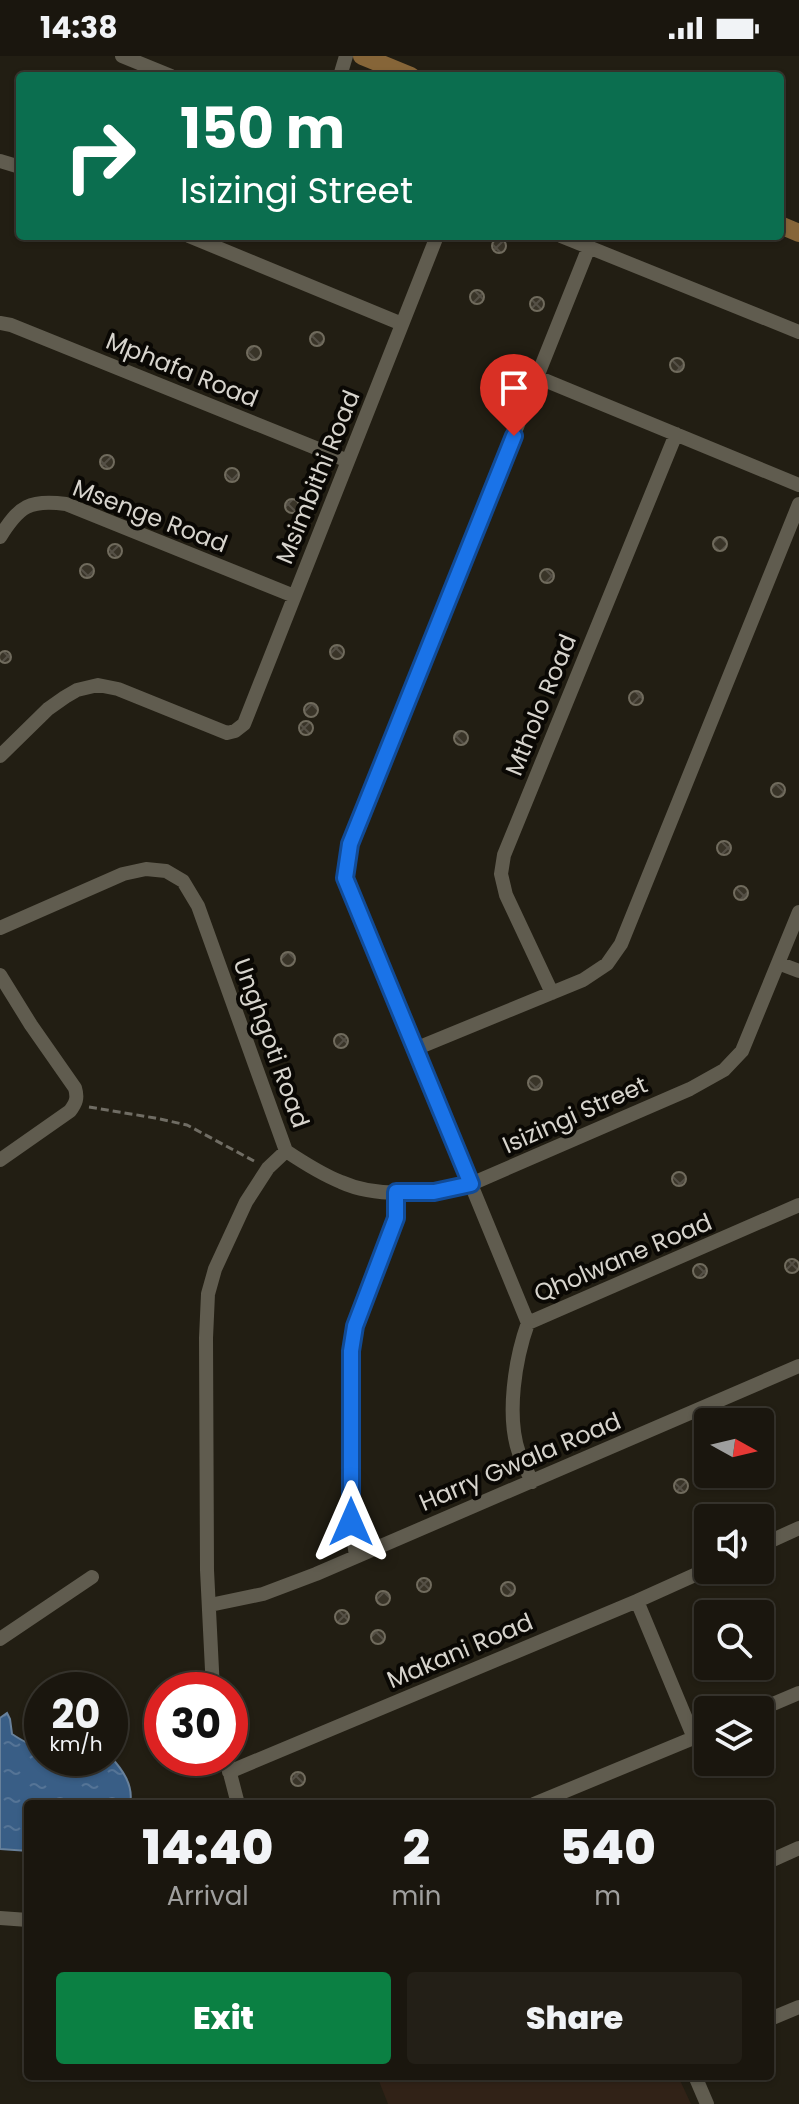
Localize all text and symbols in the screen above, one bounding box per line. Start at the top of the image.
text: 14:38 [40,6,118,49]
text: 150 m [180,89,345,168]
icon: right [48,104,152,208]
text: Isizingi Street [180,165,413,216]
street label: Mphafa Road [101,324,263,415]
pin [480,354,548,436]
icon: arrive [492,366,536,410]
street label: Msimbithi Road [268,385,367,569]
street label: Msenge Road [68,471,232,560]
street label: Mtholo Road [497,629,584,781]
street label: Unghgoti Road [225,953,317,1132]
street label: Isizingi Street [497,1068,652,1161]
street label: Qholwane Road [529,1205,717,1310]
street label: Harry Gwala Road [414,1404,626,1519]
north arrow [694,1408,774,1488]
map controls [694,1408,774,1776]
position arrow [309,1480,393,1564]
button: sound [694,1504,774,1584]
button: search [694,1600,774,1680]
street label: Makani Road [382,1605,538,1696]
speed limit sign: 30 [144,1672,248,1776]
text: 20 [52,1686,100,1742]
button: layers [694,1696,774,1776]
text: km/h [49,1730,103,1758]
text: 14:40 [142,1814,273,1881]
text: 2 [403,1814,430,1881]
text: 540 [560,1814,656,1881]
text: Arrival [167,1878,249,1914]
text: min [391,1878,441,1914]
text: m [594,1878,621,1914]
button: Exit [56,1972,391,2064]
button: Share [407,1972,742,2064]

